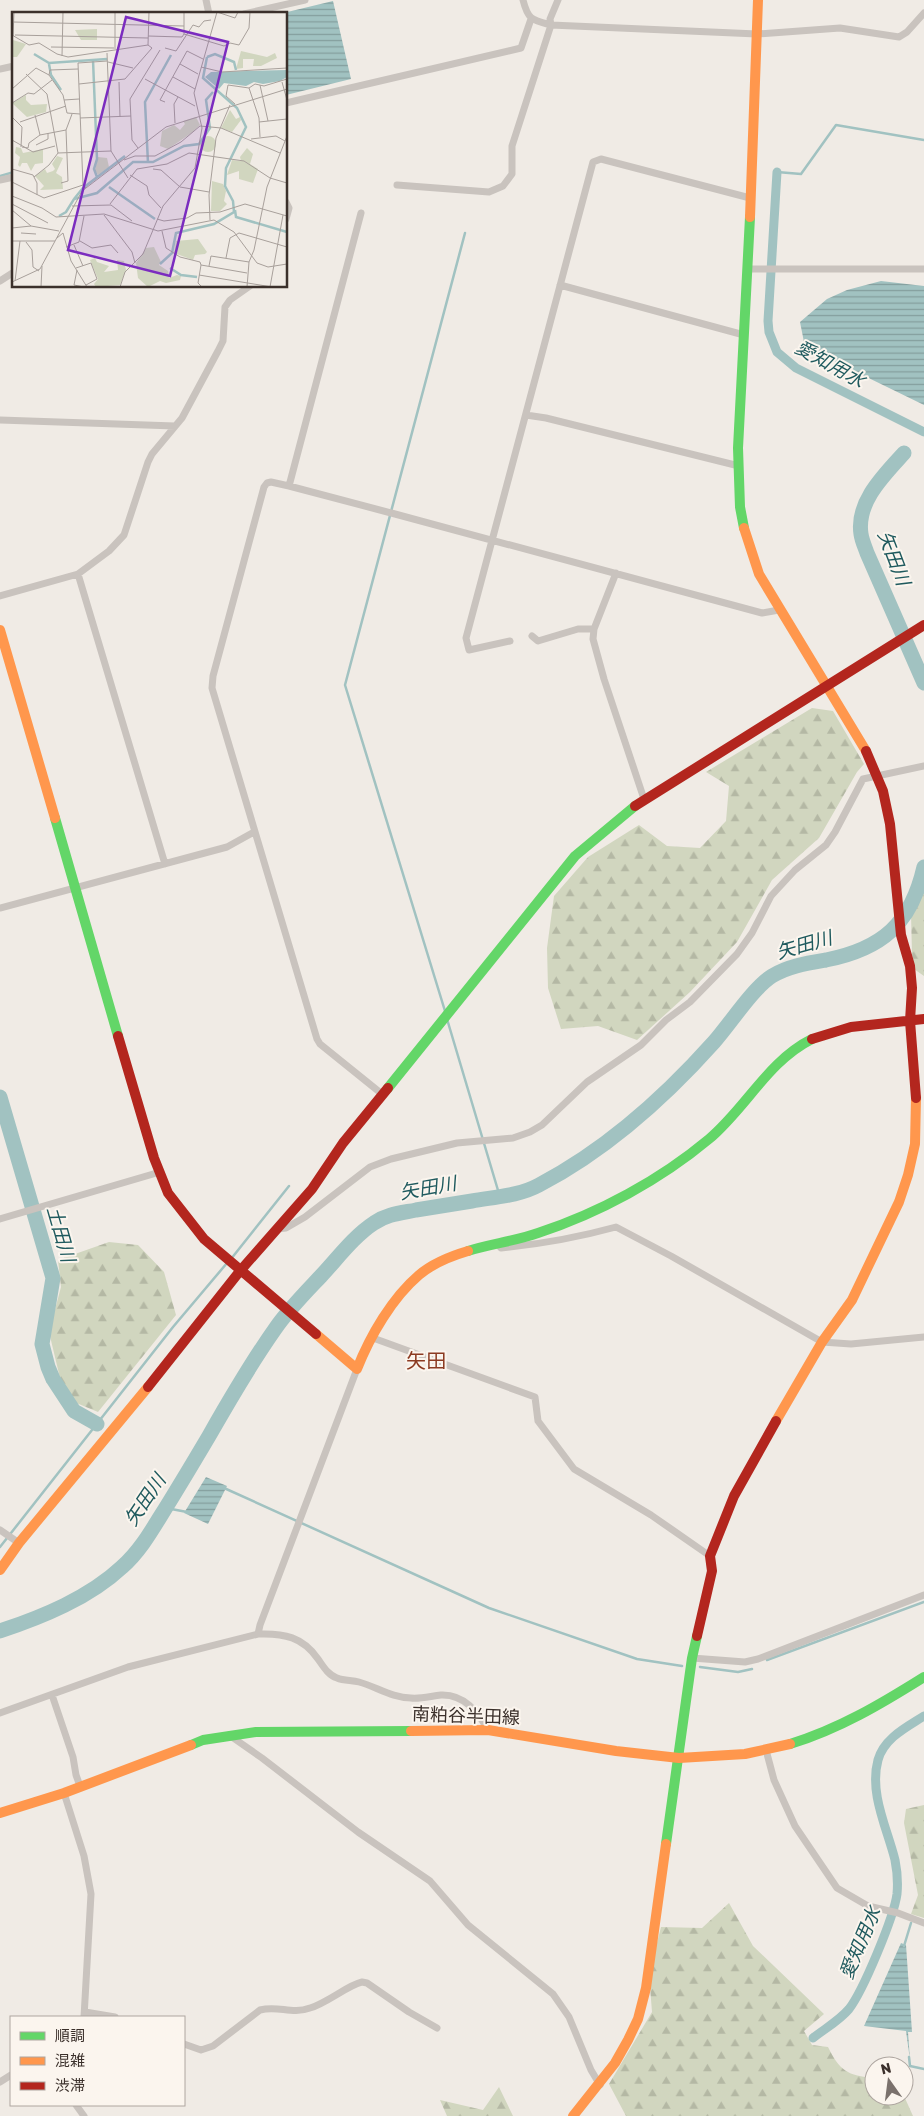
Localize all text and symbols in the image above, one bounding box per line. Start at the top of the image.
inset map [12,12,288,288]
water label: 愛知用水 [791,336,871,393]
water label: 矢田川 [873,527,916,591]
water label: 矢田川 [773,926,836,964]
water label: 矢田川 [398,1171,460,1204]
water label: 土田川 [42,1203,80,1266]
district label: 矢田 [406,1349,446,1373]
water label: 矢田川 [120,1468,172,1530]
street label: 南粕谷半田線 [412,1703,520,1729]
water label: 愛知用水 [835,1902,886,1982]
legend [10,2016,185,2106]
text: 順調 [55,2027,85,2045]
text: 混雑 [55,2052,85,2070]
north arrow [864,2056,914,2106]
text: N [879,2059,893,2078]
text: 渋滞 [55,2077,85,2095]

